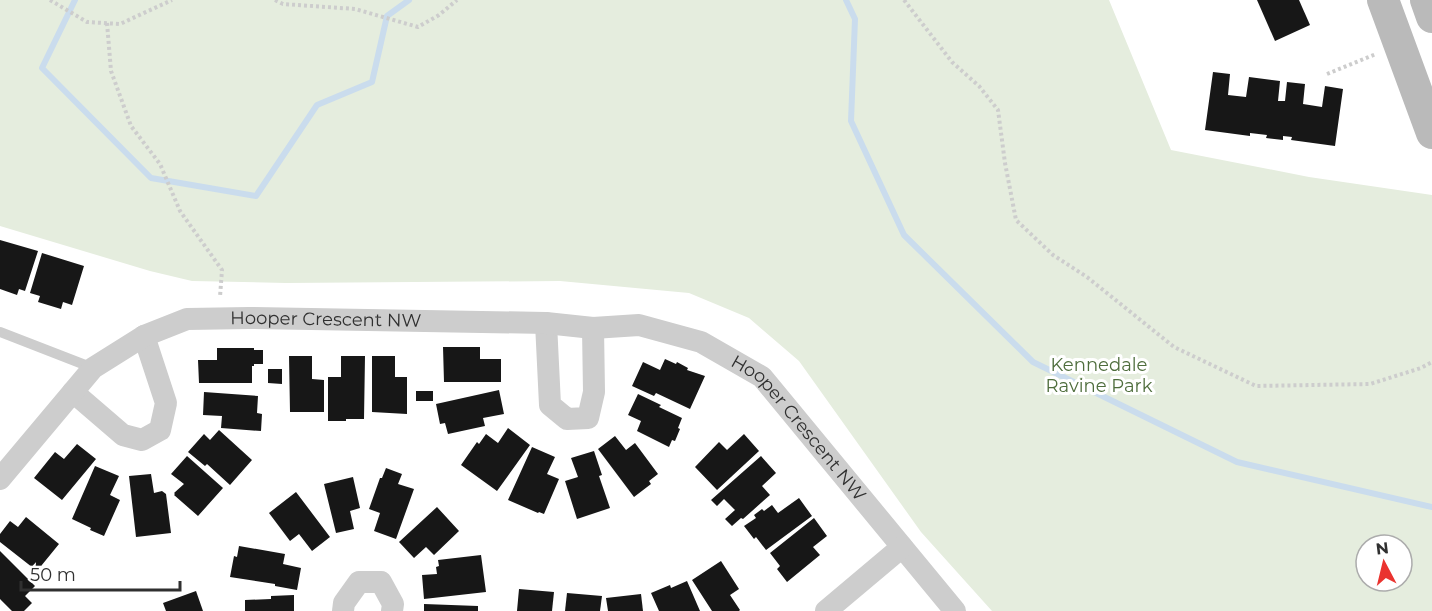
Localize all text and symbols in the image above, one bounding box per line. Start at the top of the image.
street label: Hooper Crescent NW [230,307,421,332]
street label: Hooper Crescent NW [727,351,871,505]
park label: Kennedale Ravine Park [1046,354,1153,397]
north arrow [1354,533,1414,593]
text: N [1375,538,1390,559]
scale bar [21,554,180,592]
text: 50 m [30,564,76,586]

